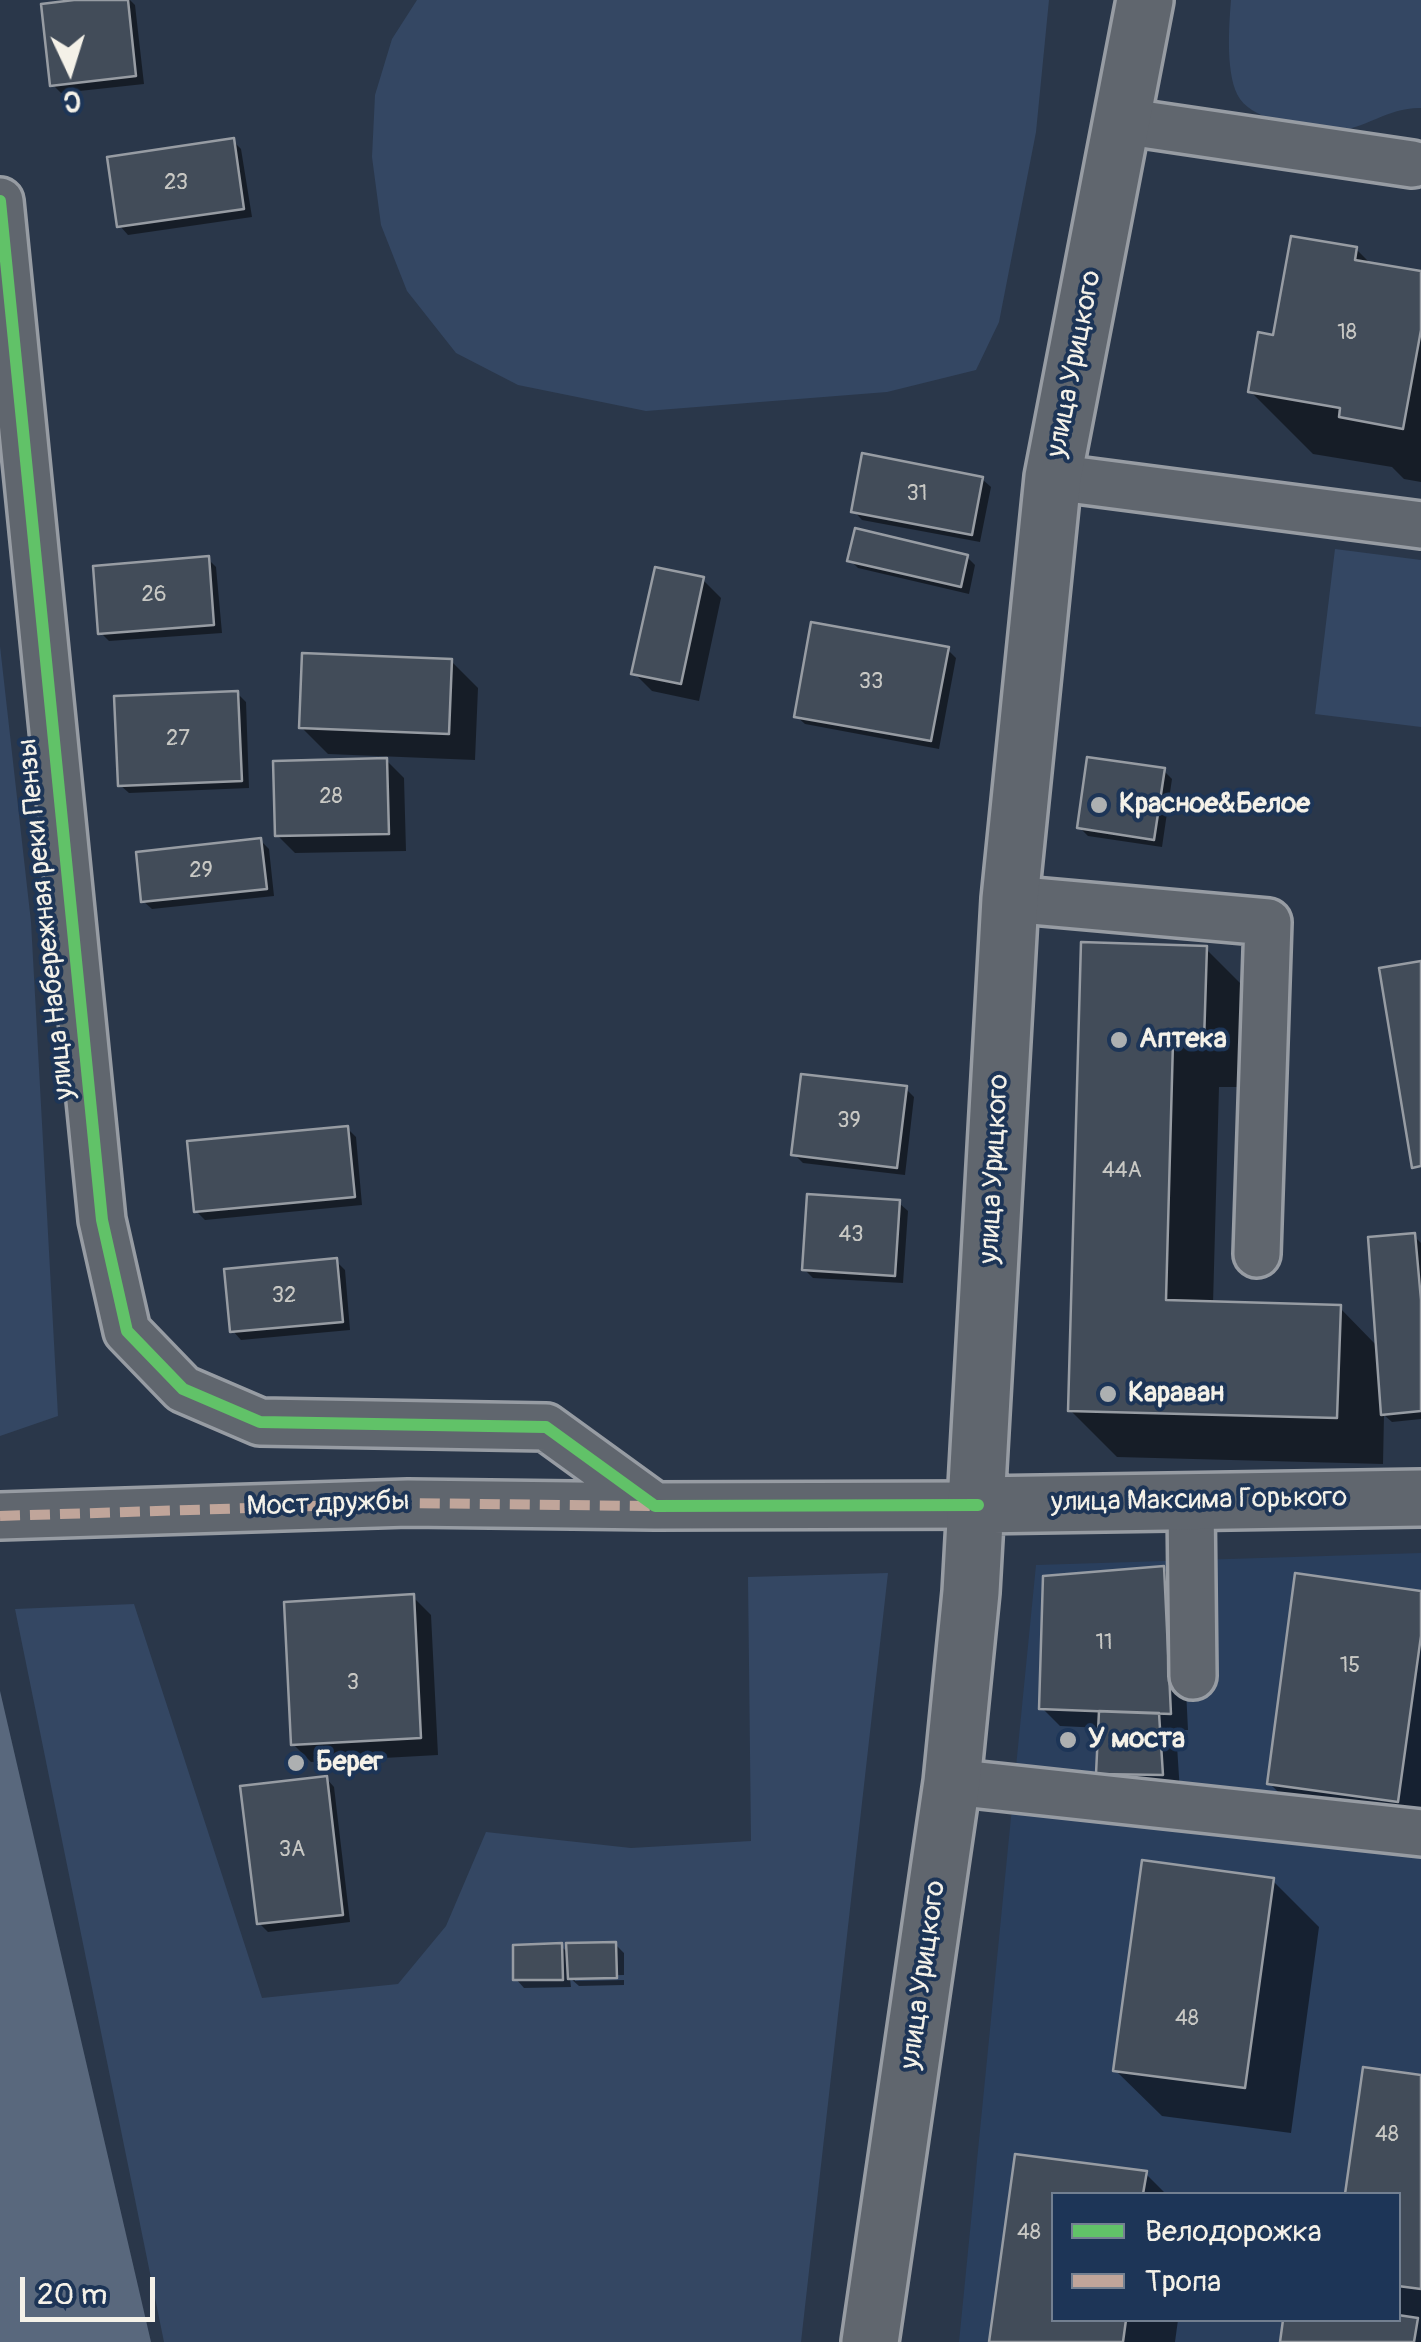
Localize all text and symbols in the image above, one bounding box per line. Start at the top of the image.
north arrow [20,20,120,120]
text: С [62,82,82,118]
house number: 23 [164,170,188,196]
street label: улица Урицкого [1040,268,1110,460]
house number: 18 [1337,320,1357,346]
house number: 31 [907,481,927,507]
house number: 26 [141,582,167,608]
house number: 33 [859,669,883,695]
house number: 27 [166,726,190,752]
street label: улица Набережная реки Пензы [11,737,83,1101]
house number: 28 [319,784,343,810]
place label: Красное&Белое [1119,788,1310,822]
marker: Красное&Белое [1088,794,1110,816]
house number: 29 [189,858,213,884]
place label: Аптека [1139,1023,1227,1057]
marker: Аптека [1108,1029,1130,1051]
street label: улица Урицкого [973,1073,1017,1265]
house number: 39 [837,1108,861,1134]
house number: 44А [1102,1158,1142,1184]
house number: 43 [838,1222,864,1248]
house number: 32 [272,1283,296,1309]
place label: Караван [1128,1377,1224,1411]
marker: Караван [1097,1383,1119,1405]
street label: улица Максима Горького [1051,1482,1347,1520]
street label: Мост дружбы [246,1485,410,1525]
house number: 11 [1095,1630,1113,1656]
house number: 15 [1340,1653,1360,1679]
house number: 3 [347,1670,359,1696]
place label: У моста [1088,1723,1185,1757]
marker: У моста [1057,1729,1079,1751]
place label: Берег [316,1746,383,1780]
marker: Берег [285,1752,307,1774]
house number: 3А [279,1837,305,1863]
street label: улица Урицкого [894,1879,954,2071]
house number: 48 [1175,2006,1199,2032]
house number: 48 [1375,2122,1399,2148]
legend [1051,2192,1401,2322]
text: Велодорожка [1145,2213,1322,2250]
house number: 48 [1017,2220,1041,2246]
scale bar [25,2257,160,2319]
text: Тропа [1145,2263,1221,2300]
text: 20 m [37,2276,107,2313]

